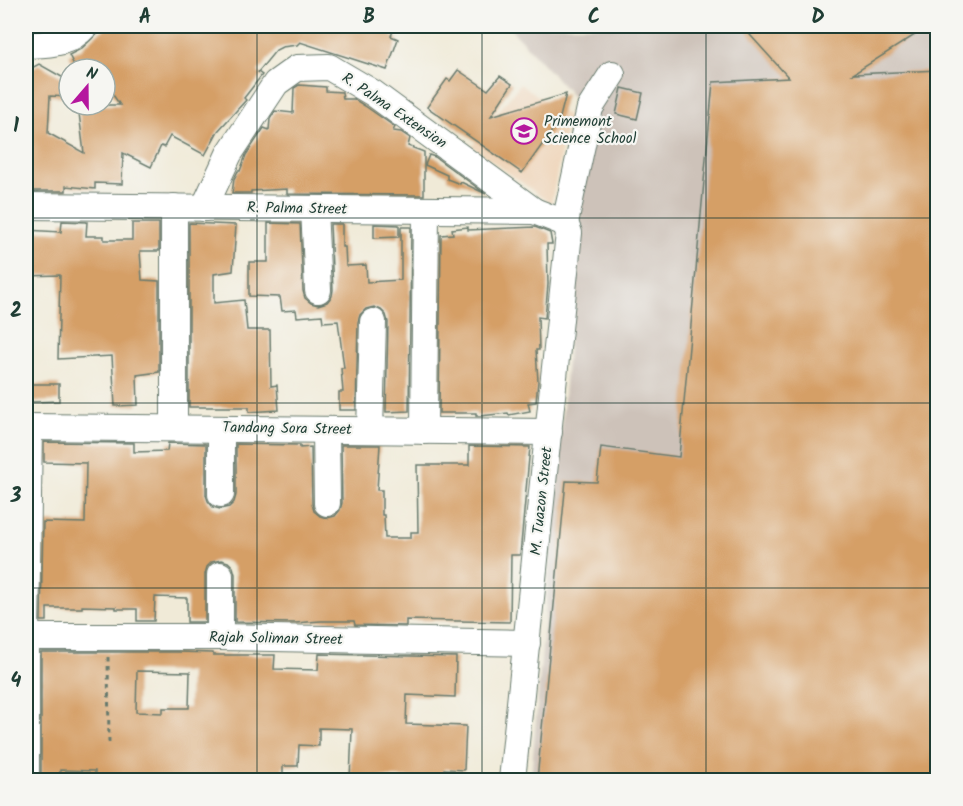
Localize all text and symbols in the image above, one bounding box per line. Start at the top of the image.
text: A [139,2,151,34]
text: B [363,2,375,34]
text: C [588,2,600,34]
text: D [811,2,825,34]
north arrow [57,57,117,117]
text: N [83,61,101,88]
street label: R. Palma Extension [336,67,452,155]
place label: Primemont Science School [544,110,637,151]
text: 1 [13,111,19,143]
school or university icon: Primemont Science School [509,116,539,146]
street label: R. Palma Street [247,196,348,222]
text: 2 [10,296,22,328]
street label: Tandang Sora Street [222,416,352,442]
street label: M. Tuazon Street [524,445,560,557]
text: 3 [10,481,22,513]
street label: Rajah Soliman Street [209,626,343,652]
text: 4 [11,666,22,698]

